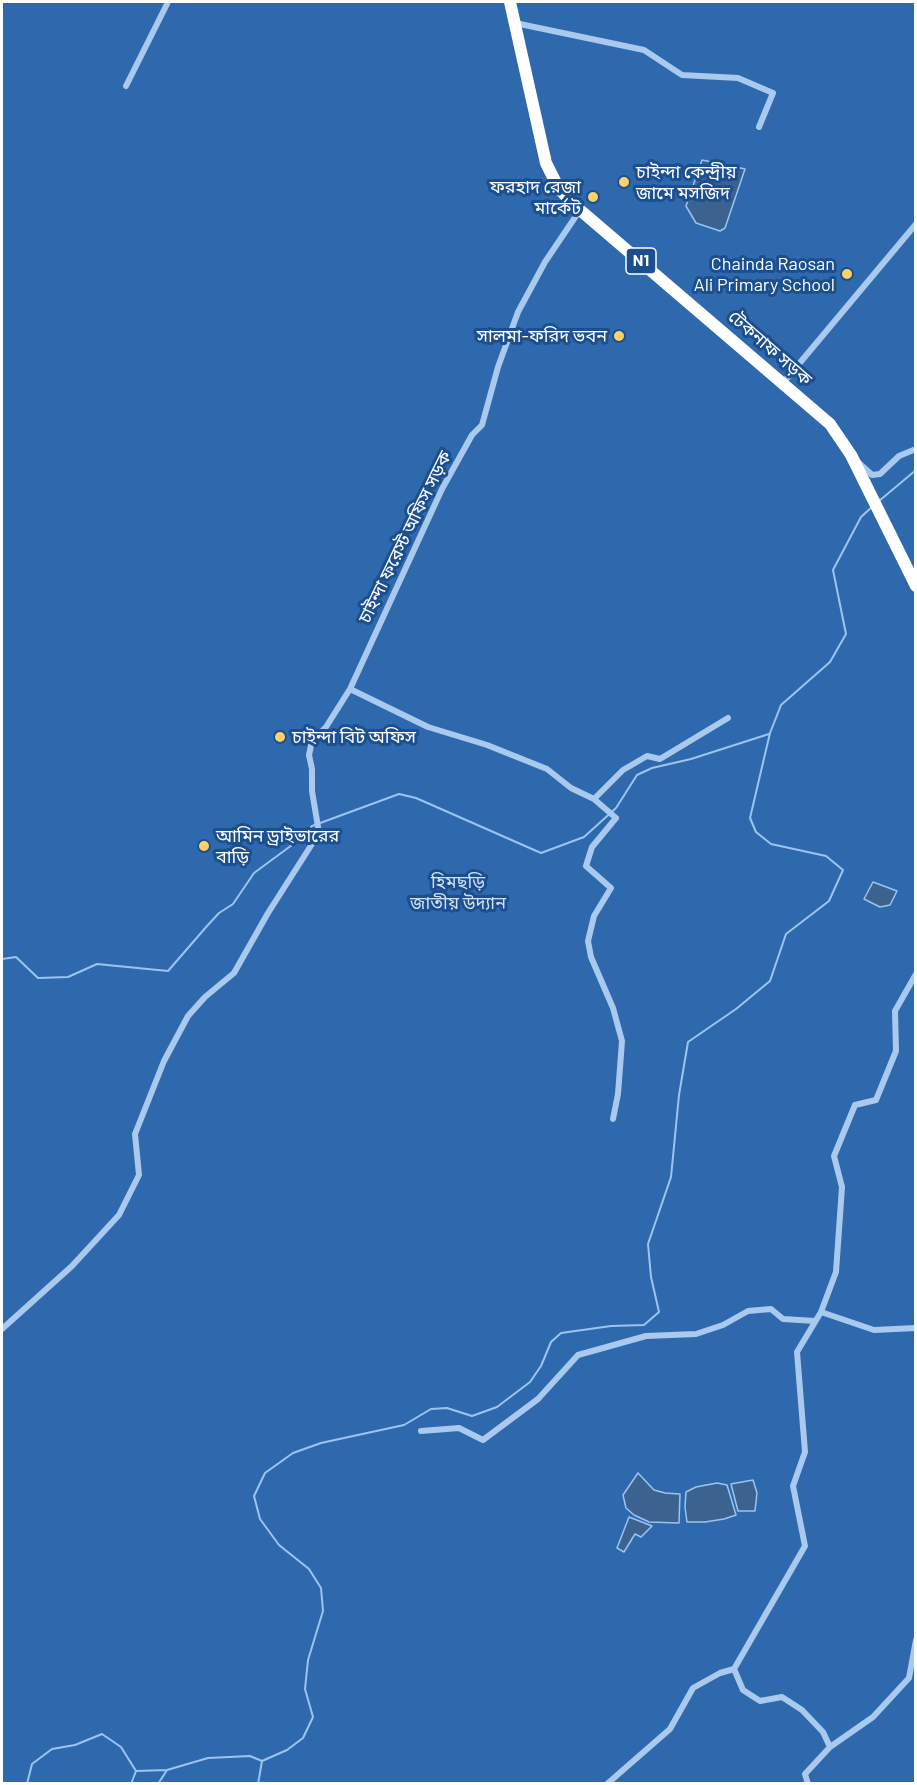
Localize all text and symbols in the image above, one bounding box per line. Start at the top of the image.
place label: চাইন্দা কেন্দ্রীয় জামে মসজিদ [636,161,736,204]
marker: চাইন্দা কেন্দ্রীয় জামে মসজিদ [617,175,631,189]
place label: ফরহাদ রেজা মার্কেট [490,176,581,219]
marker: ফরহাদ রেজা মার্কেট [586,190,600,204]
road number: N1 [626,248,656,274]
place label: Chainda Raosan Ali Primary School [694,253,835,296]
marker: Chainda Raosan Ali Primary School [840,267,854,281]
street label: টেকনাফ সড়ক [724,306,816,390]
place label: সালমা-ফরিদ ভবন [477,325,607,347]
marker: সালমা-ফরিদ ভবন [612,329,626,343]
street label: চাইন্দা ফরেস্ট অফিস সড়ক [354,447,456,627]
place label: চাইন্দা বিট অফিস [292,726,416,748]
marker: চাইন্দা বিট অফিস [273,730,287,744]
place label: আমিন ড্রাইভারের বাড়ি [216,825,339,868]
marker: আমিন ড্রাইভারের বাড়ি [197,839,211,853]
park label: হিমছড়ি জাতীয় উদ্যান [410,871,506,914]

